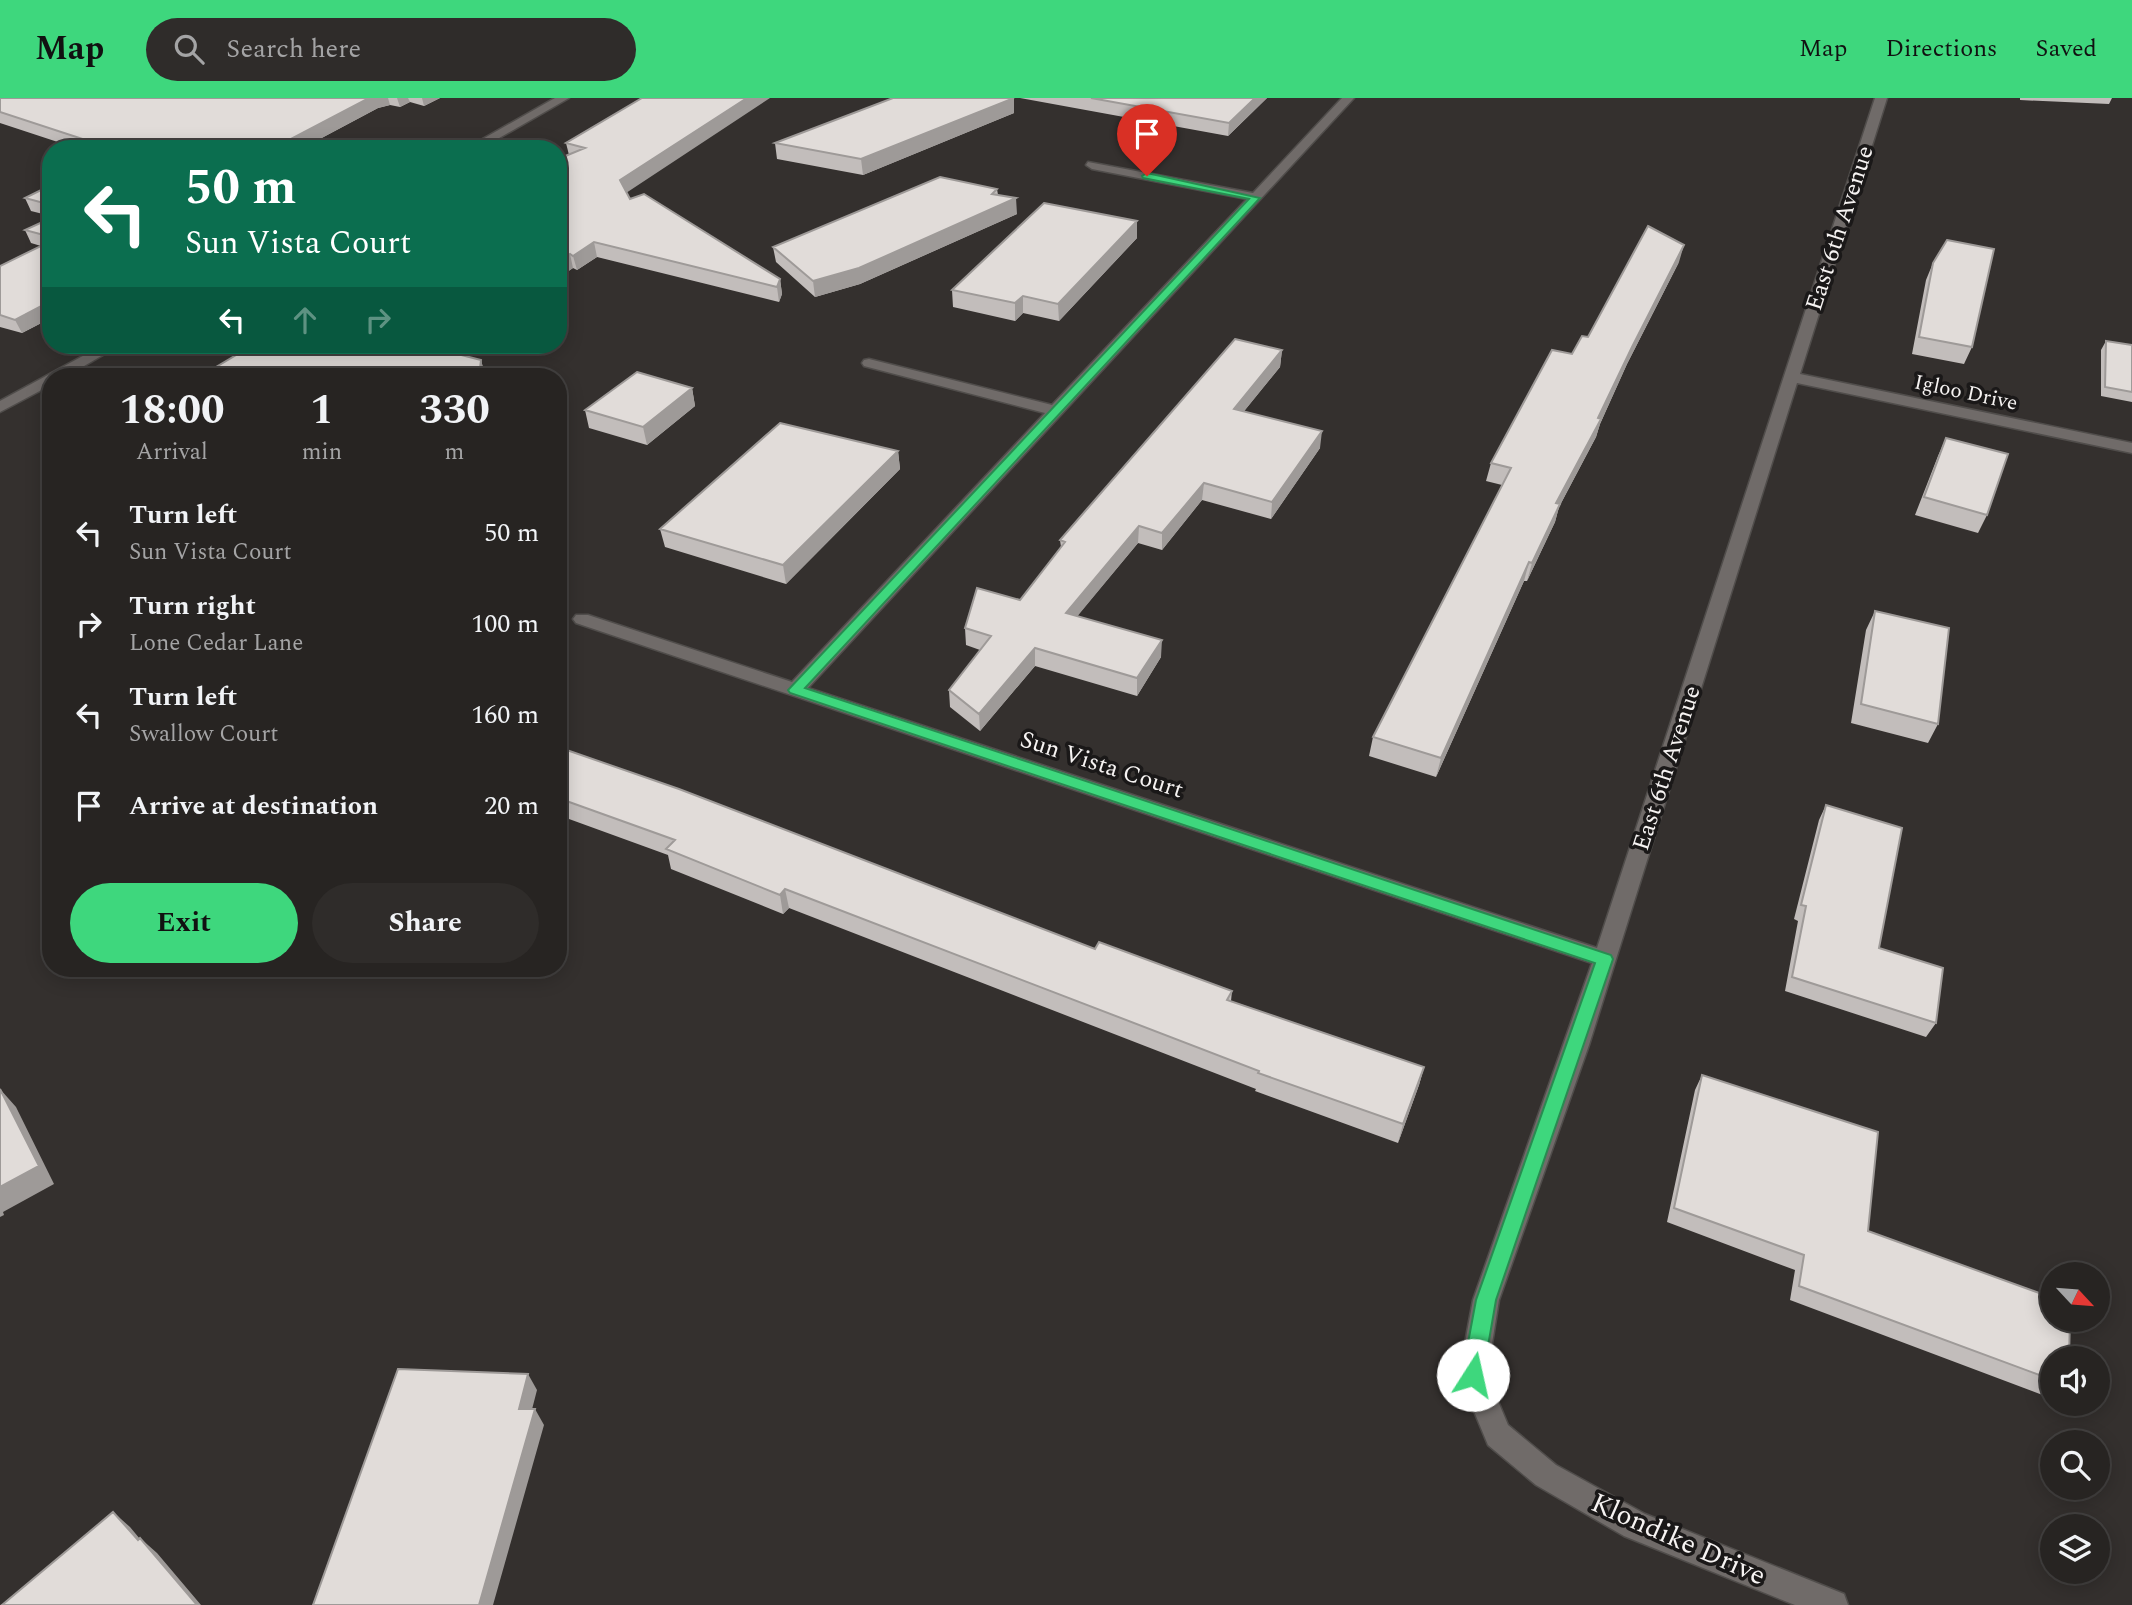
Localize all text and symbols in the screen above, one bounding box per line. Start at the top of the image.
search box [146,18,636,81]
text: Map [35,24,104,74]
text: Search here [226,29,361,69]
icon: search [170,30,208,68]
text: Map [1799,31,1847,67]
text: Directions [1885,31,1997,67]
text: Saved [2035,31,2097,67]
pin [1117,104,1177,176]
icon: arrive [1128,115,1166,153]
street label: East 6th Avenue [1796,141,1884,316]
text: 50 m [185,151,296,226]
icon: left [70,168,161,259]
text: Sun Vista Court [185,219,411,268]
icon: left [213,301,251,339]
icon: ahead [286,301,324,339]
icon: right [359,301,397,339]
street label: Igloo Drive [1911,366,2021,420]
text: 18:00 [119,379,225,442]
text: 1 [310,379,334,442]
text: 330 [419,379,490,442]
text: Arrival [136,435,208,470]
text: min [302,435,342,470]
text: m [445,435,464,470]
text: Turn left [129,495,237,535]
text: 50 m [484,513,539,553]
icon: left [70,514,108,552]
text: Sun Vista Court [129,535,292,570]
text: Turn right [129,586,256,626]
text: 100 m [471,604,539,644]
icon: right [70,605,108,643]
text: Lone Cedar Lane [129,626,303,661]
text: Turn left [129,677,237,717]
street label: East 6th Avenue [1623,681,1711,856]
text: 160 m [471,695,539,735]
icon: left [70,696,108,734]
text: Swallow Court [129,717,278,752]
street label: Sun Vista Court [1015,722,1188,808]
text: Arrive at destination [129,786,378,826]
text: 20 m [484,786,539,826]
icon: arrive [70,787,108,825]
button: Exit [70,883,298,963]
button: Share [312,883,539,963]
north arrow [2040,1262,2110,1332]
map controls [2040,1262,2110,1584]
position arrow [1436,1338,1510,1412]
button: sound [2040,1346,2110,1416]
button: search [2040,1430,2110,1500]
street label: Klondike Drive [1584,1482,1773,1597]
button: layers [2040,1514,2110,1584]

